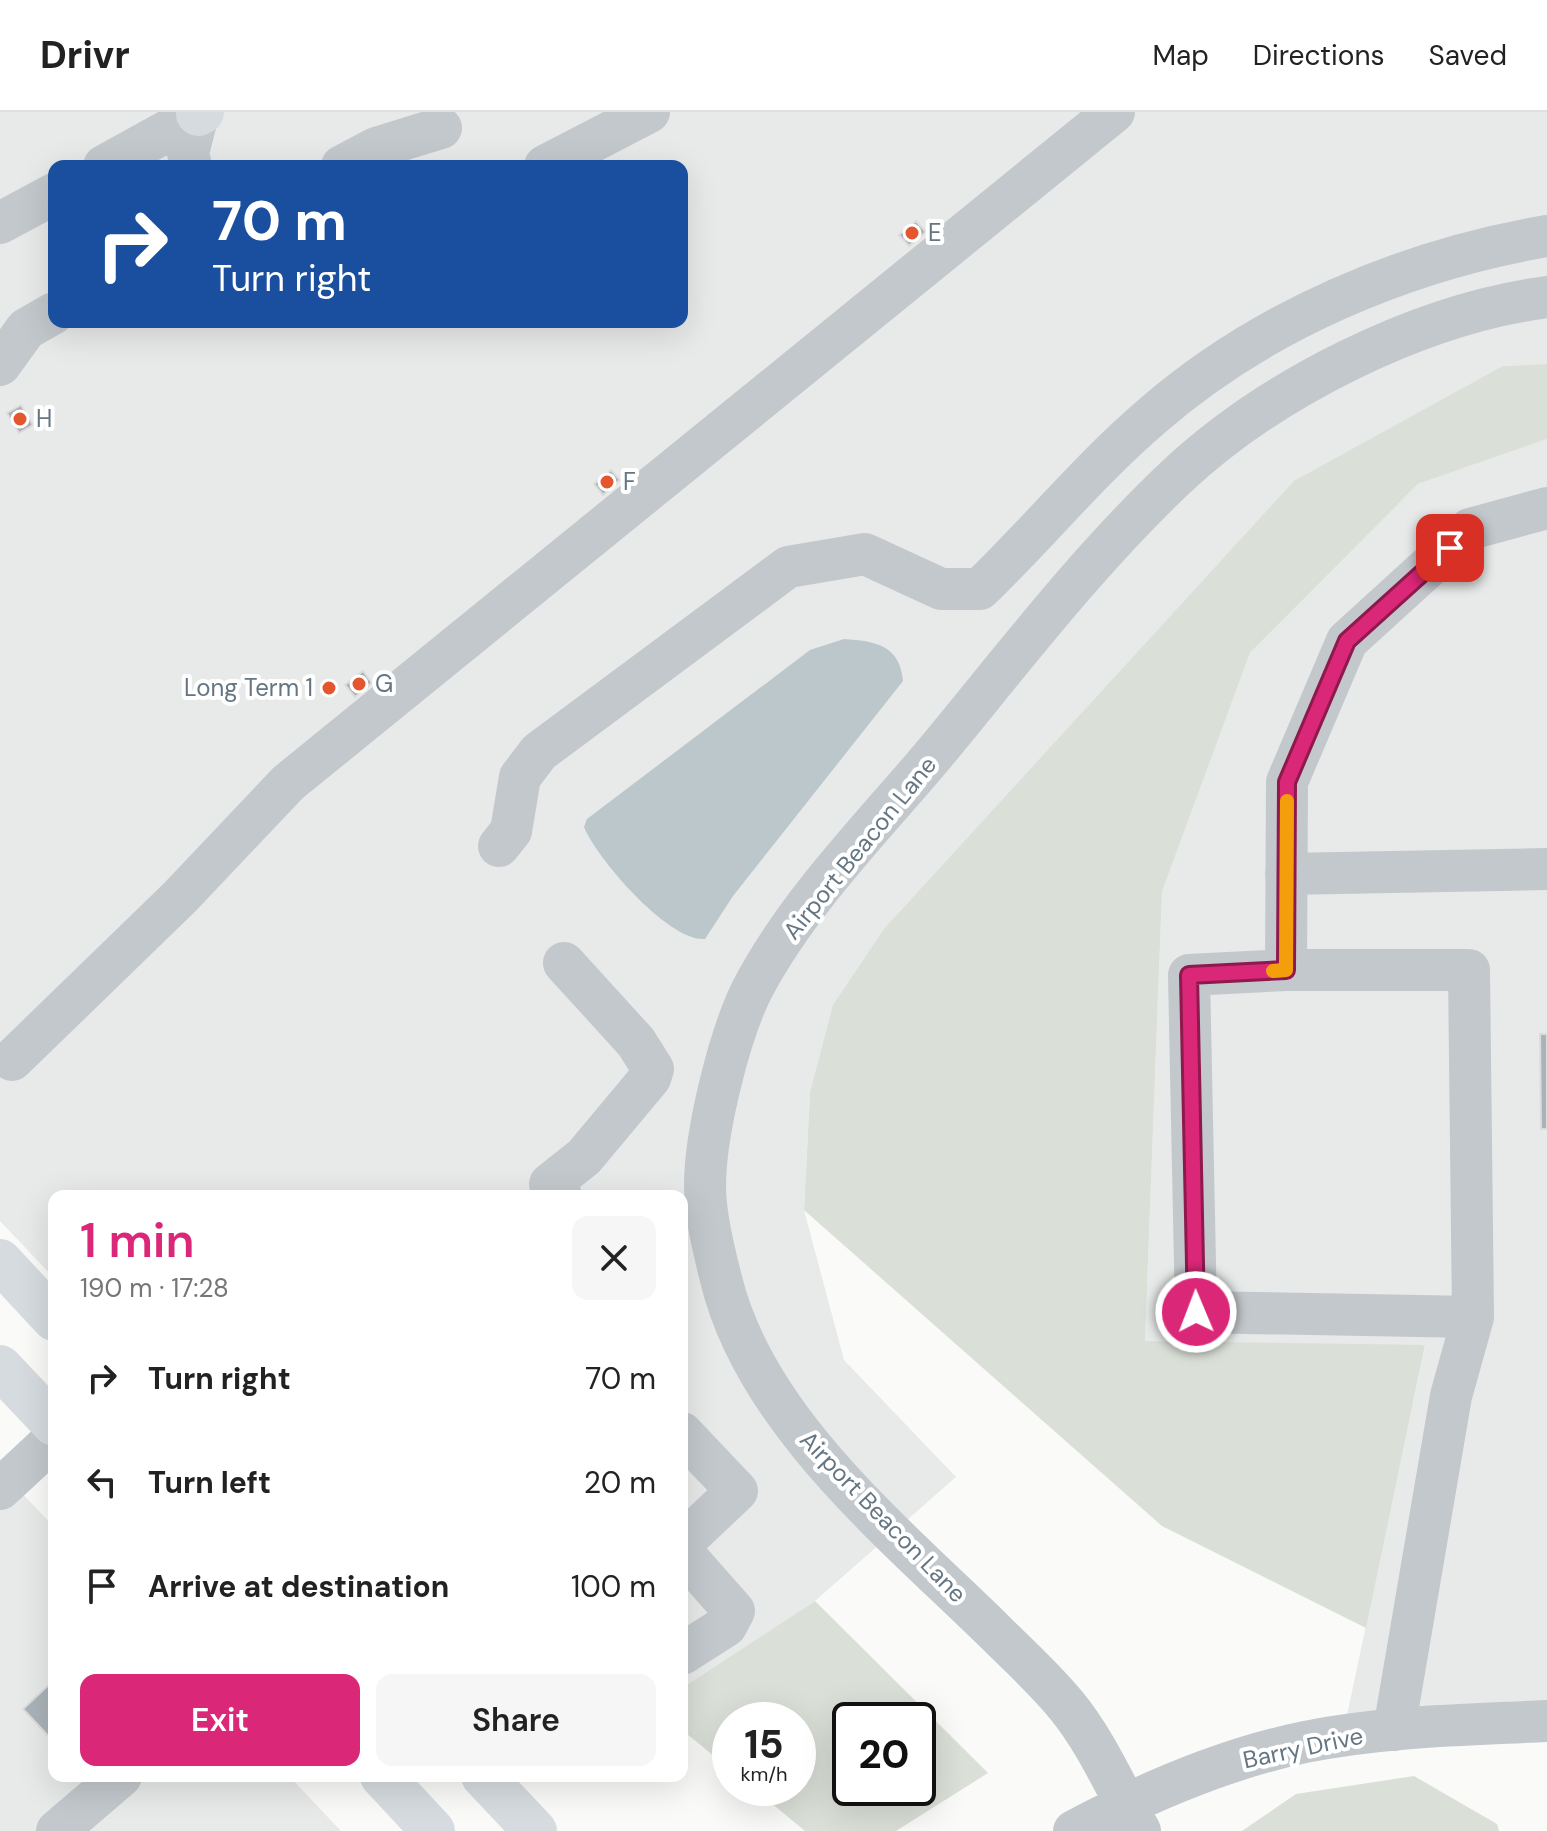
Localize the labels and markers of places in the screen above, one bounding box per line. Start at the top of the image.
place label: E [928,217,942,248]
marker: E [903,224,921,242]
place label: H [36,403,52,434]
marker: H [11,410,29,428]
place label: F [623,466,636,497]
marker: F [598,473,616,491]
pin [1416,514,1484,582]
place label: G [375,668,393,699]
place label: Long Term 1 [184,672,313,703]
marker: G [350,675,368,693]
marker: Long Term 1 [320,679,338,697]

